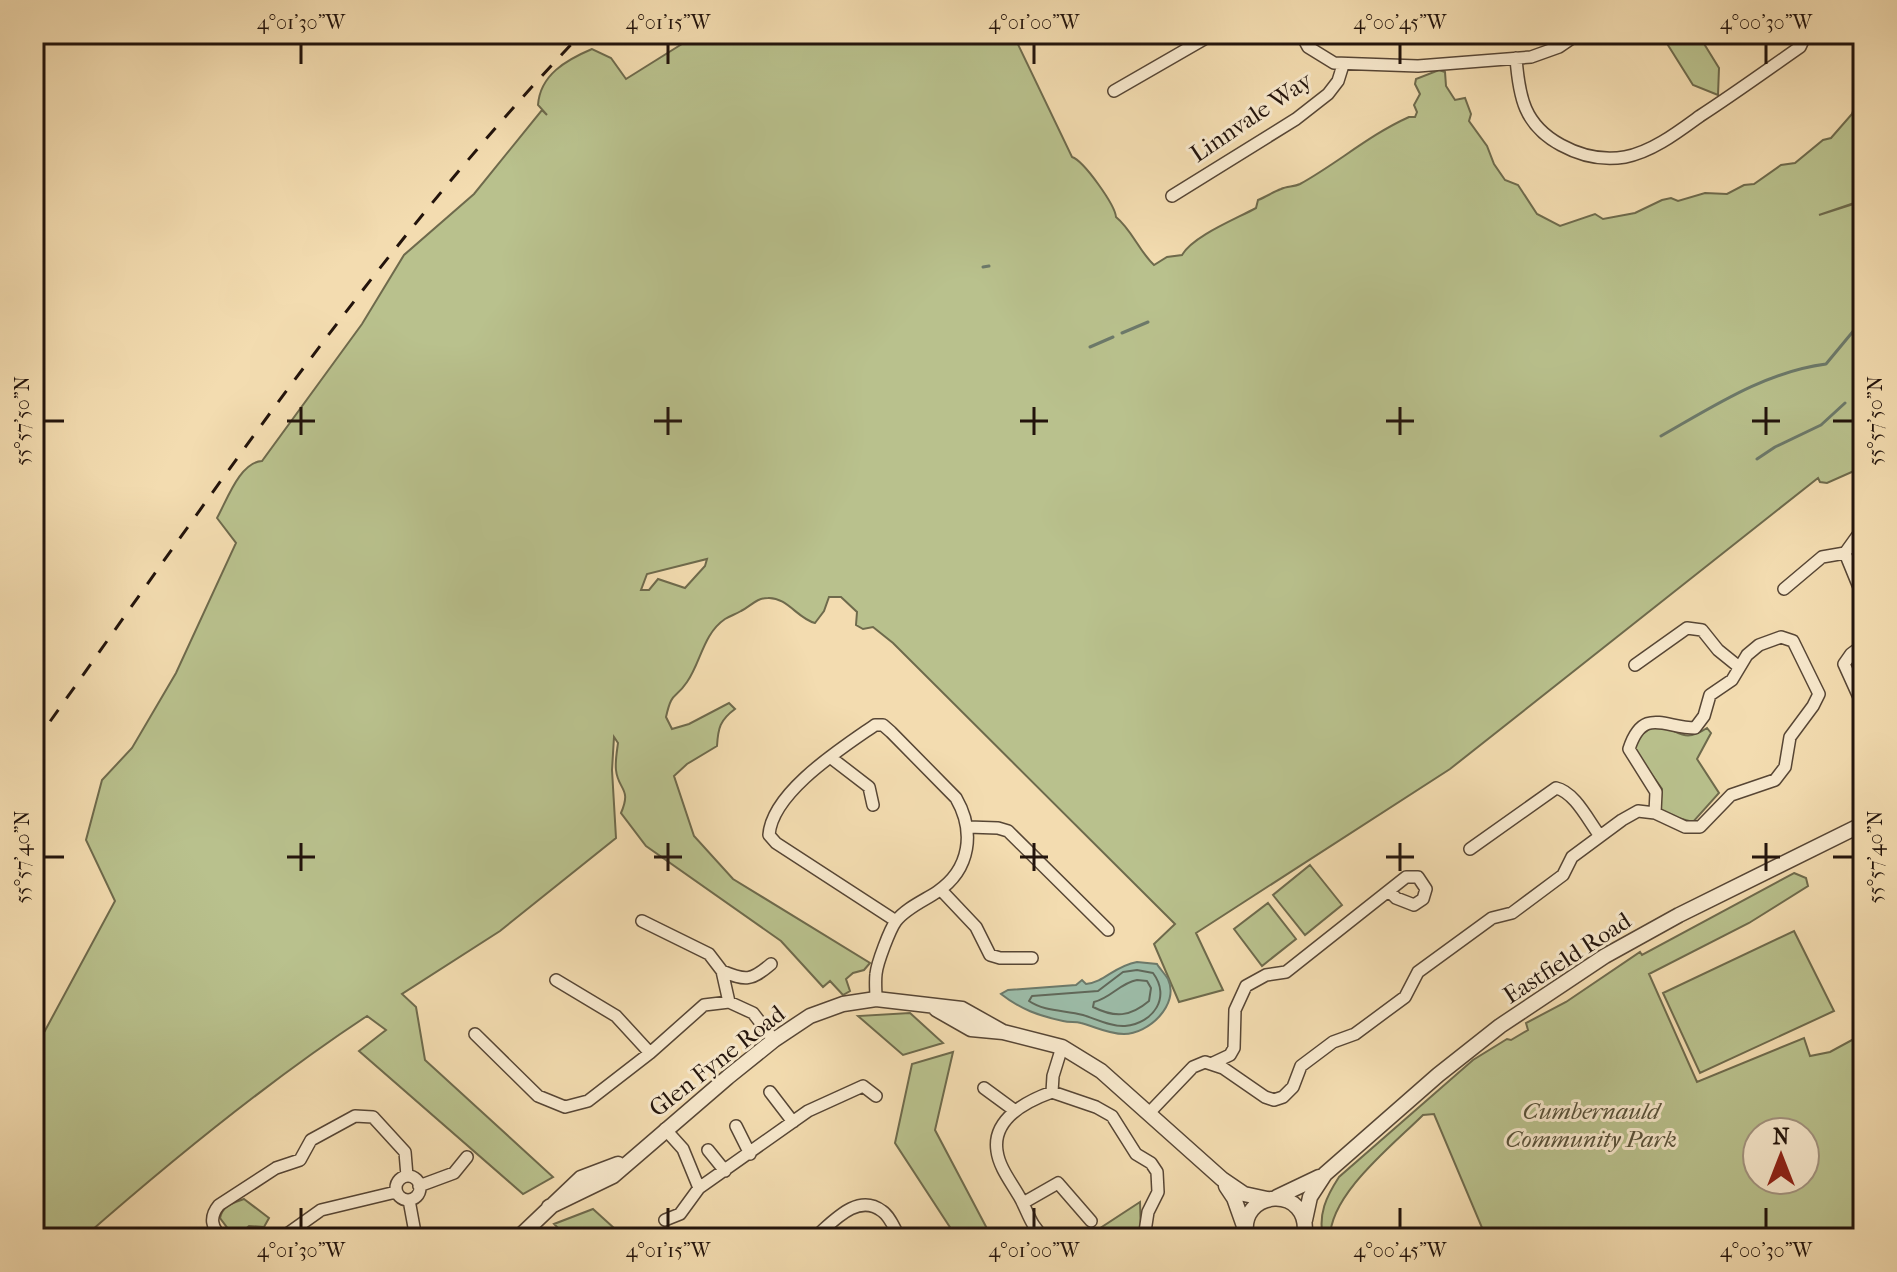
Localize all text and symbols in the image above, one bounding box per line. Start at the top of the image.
text: 4°01'30"W [257,11,346,34]
text: 4°01'15"W [626,11,712,34]
text: 4°01'00"W [989,11,1081,34]
text: 4°00'45"W [1354,11,1448,34]
text: 4°00'30"W [1720,11,1813,34]
street label: Linnvale Way [1185,65,1318,168]
text: 55°57'50"N [11,376,34,466]
text: 55°57'50"N [1864,376,1887,466]
text: 55°57'40"N [11,811,34,903]
text: 55°57'40"N [1864,811,1887,903]
street label: Eastfield Road [1498,906,1637,1010]
street label: Glen Fyne Road [644,999,791,1123]
park label: Cumbernauld Community Park [1505,1097,1677,1153]
north arrow [1741,1116,1821,1196]
text: N [1773,1124,1790,1150]
text: 4°01'30"W [257,1239,346,1262]
text: 4°01'15"W [626,1239,712,1262]
text: 4°01'00"W [989,1239,1081,1262]
text: 4°00'45"W [1354,1239,1448,1262]
text: 4°00'30"W [1720,1239,1813,1262]

